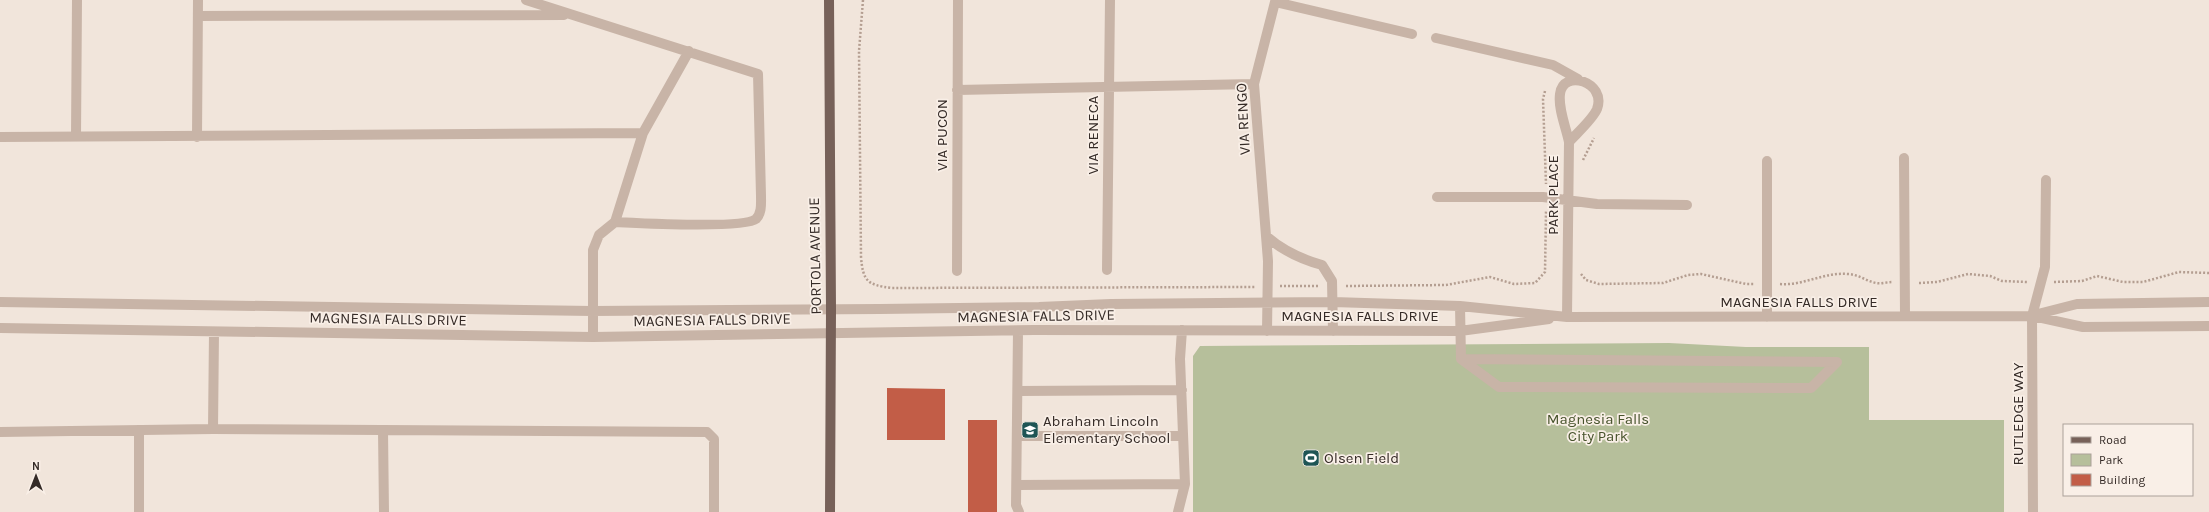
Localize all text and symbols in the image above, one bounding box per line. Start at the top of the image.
street label: VIA RENGO [1232,83,1254,155]
street label: VIA RENECA [1084,95,1102,174]
street label: VIA PUCON [933,99,951,171]
street label: PARK PLACE [1544,155,1562,235]
street label: PORTOLA AVENUE [805,197,825,315]
street label: MAGNESIA FALLS DRIVE [1720,293,1878,311]
street label: MAGNESIA FALLS DRIVE [957,306,1115,326]
street label: MAGNESIA FALLS DRIVE [1281,307,1439,325]
street label: MAGNESIA FALLS DRIVE [309,309,467,329]
street label: MAGNESIA FALLS DRIVE [633,310,791,330]
street label: RUTLEDGE WAY [2009,362,2027,465]
park label: Magnesia Falls City Park [1547,410,1649,445]
place label: Abraham Lincoln Elementary School [1043,412,1170,447]
school or university icon: Abraham Lincoln Elementary School [1020,420,1040,440]
legend [2063,424,2193,496]
text: Road [2099,433,2127,447]
sports icon: Olsen Field [1301,448,1321,468]
place label: Olsen Field [1324,449,1399,467]
text: Park [2099,453,2124,467]
north arrow [16,456,56,496]
text: N [32,460,40,473]
text: Building [2099,473,2146,487]

